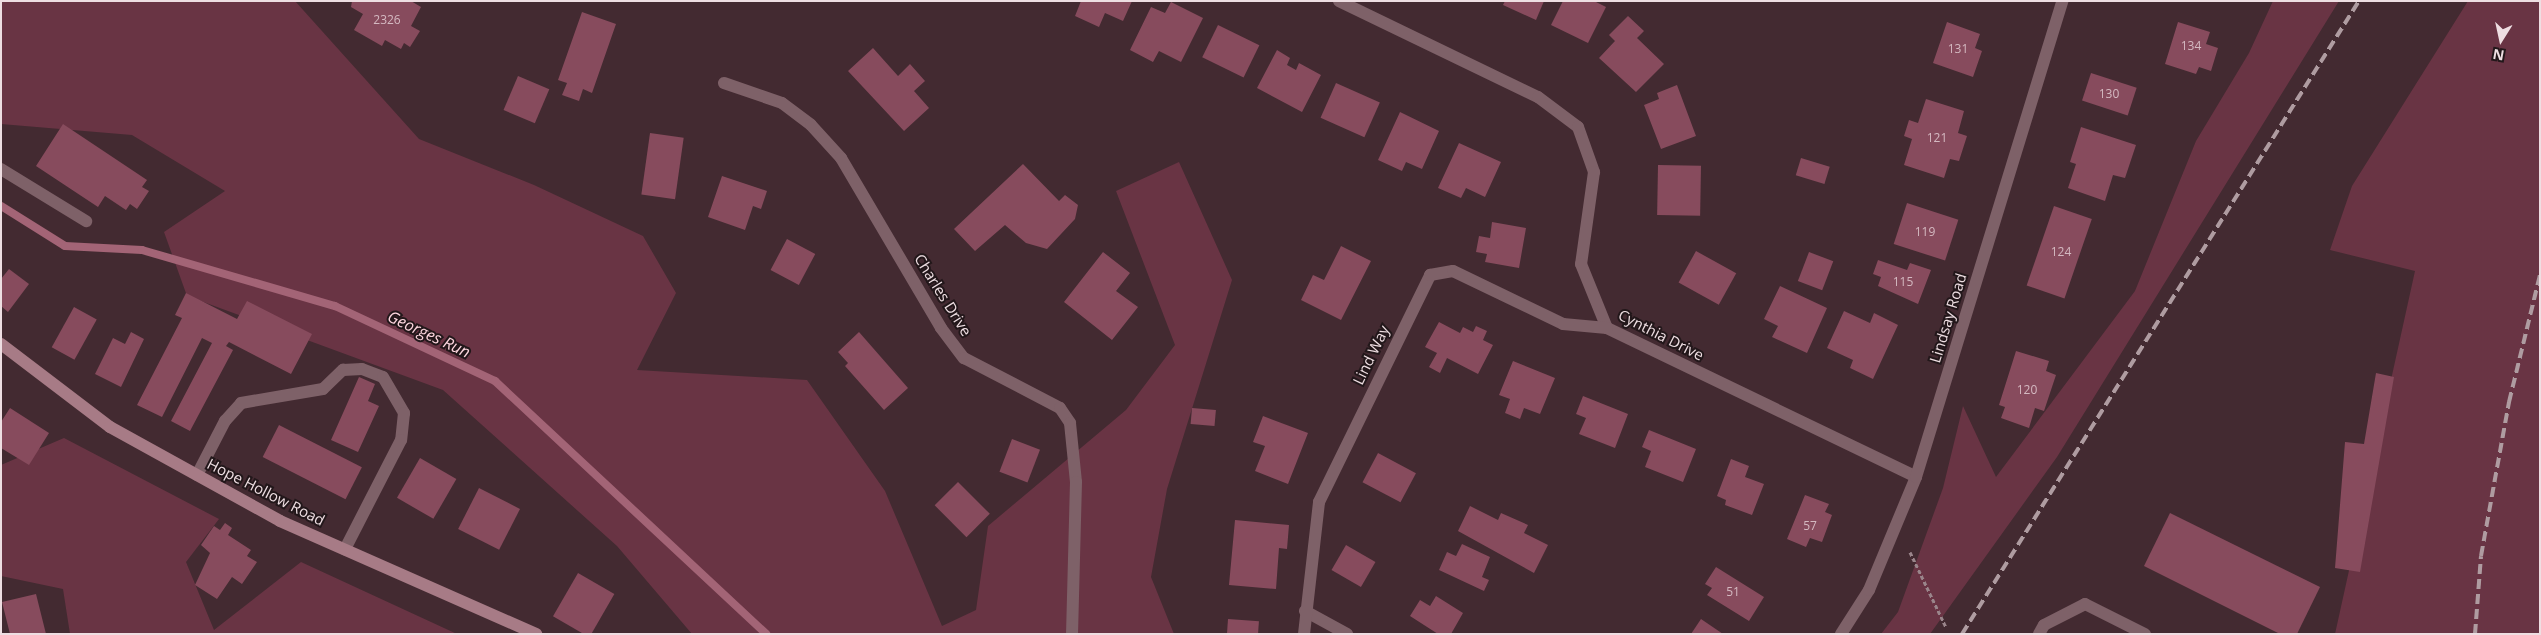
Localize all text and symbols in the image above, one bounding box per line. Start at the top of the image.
house number: 2326 [373,13,401,27]
north arrow [2476,15,2526,65]
house number: 134 [2181,39,2201,53]
house number: 131 [1948,42,1968,56]
text: N [2491,45,2506,66]
house number: 130 [2099,87,2119,101]
house number: 121 [1927,131,1947,145]
house number: 119 [1915,225,1935,239]
house number: 124 [2051,245,2071,259]
street label: Charles Drive [911,251,975,339]
street label: Lindsay Road [1926,271,1970,365]
house number: 115 [1893,275,1913,289]
water label: Georges Run [385,306,473,362]
street label: Cynthia Drive [1615,306,1707,364]
street label: Lind Way [1349,322,1393,388]
house number: 120 [2017,383,2037,397]
street label: Hope Hollow Road [204,455,328,529]
house number: 57 [1803,519,1817,533]
house number: 51 [1726,585,1740,599]

